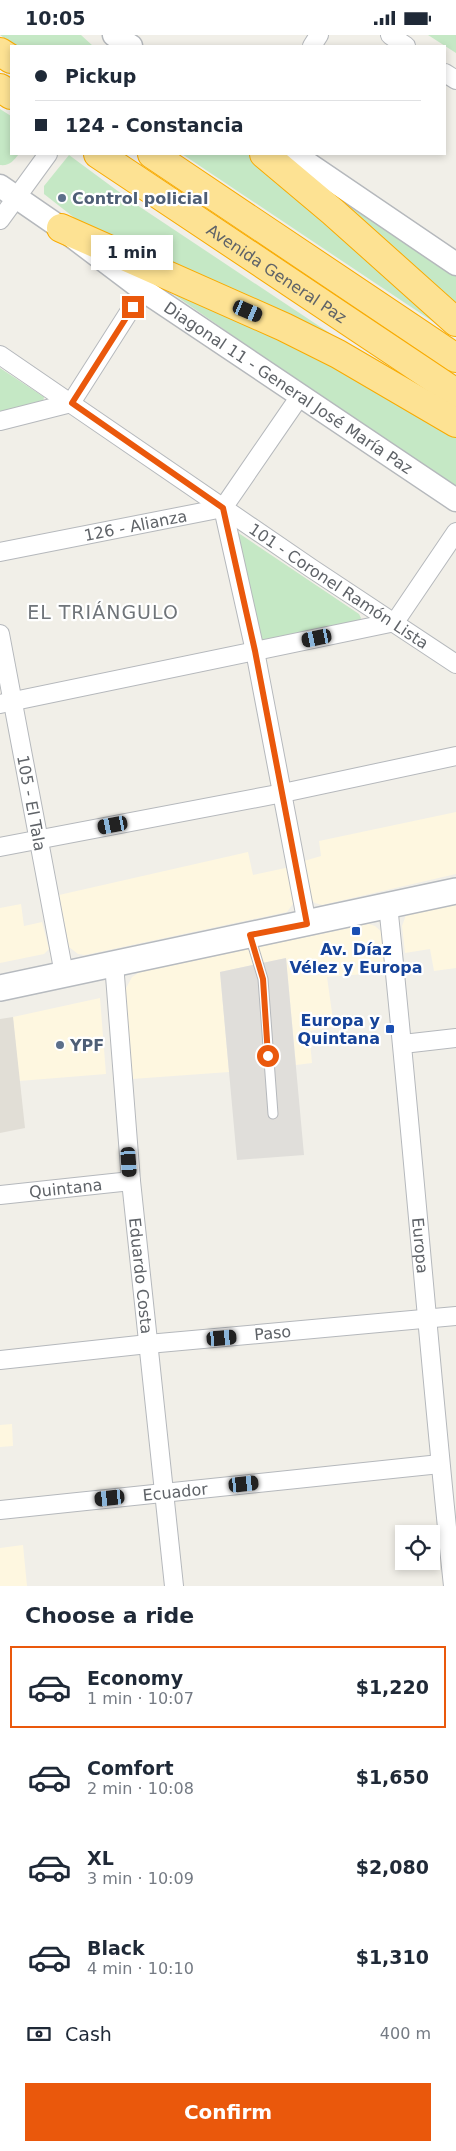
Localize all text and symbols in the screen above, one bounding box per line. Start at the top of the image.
text: 10:05 [25,7,85,29]
text: Pickup [65,65,136,87]
text: 124 - Constancia [65,114,244,136]
place label: Control policial [72,189,208,208]
marker: Control policial [56,192,68,204]
street label: Avenida General Paz [203,220,350,327]
callout: 1 min [92,235,174,269]
text: 1 min [107,243,157,262]
route end [122,296,144,318]
street label: Diagonal 11 - General José María Paz [161,297,416,478]
car [231,298,264,324]
street label: 126 - Alianza [82,506,189,545]
street label: 101 - Coronel Ramón Lista [245,519,432,653]
district label: EL TRIÁNGULO [27,601,179,623]
car [300,628,333,648]
street label: 105 - El Tala [13,753,50,853]
car [96,815,129,835]
marker: Av. Díaz Vélez y Europa [350,925,362,937]
place label: Av. Díaz Vélez y Europa [289,940,423,977]
place label: Europa y Quintana [298,1011,381,1048]
marker: Europa y Quintana [384,1023,396,1035]
place label: YPF [69,1036,104,1055]
marker: YPF [54,1039,66,1051]
route start [257,1045,279,1067]
car [120,1147,137,1177]
street label: Quintana [28,1175,103,1201]
street label: Eduardo Costa [125,1217,157,1335]
street label: Europa [409,1217,432,1274]
street label: Paso [253,1322,292,1344]
car [206,1329,237,1347]
car [228,1475,259,1493]
street label: Ecuador [142,1479,209,1505]
car [94,1489,125,1507]
map controls [395,1525,440,1570]
button: locate [395,1525,440,1570]
text: Choose a ride [25,1603,194,1628]
icon: car [27,1665,72,1710]
text: Economy [87,1667,183,1689]
text: $1,220 [356,1676,429,1698]
text: 1 min · 10:07 [87,1689,194,1708]
icon: car [27,1755,72,1800]
text: Comfort [87,1757,174,1779]
text: $1,650 [356,1766,429,1788]
text: 2 min · 10:08 [87,1779,194,1798]
icon: car [27,1845,72,1890]
text: XL [87,1847,114,1869]
text: $2,080 [356,1856,429,1878]
text: 3 min · 10:09 [87,1869,194,1888]
icon: car [27,1935,72,1980]
text: Black [87,1937,145,1959]
text: $1,310 [356,1946,429,1968]
text: 4 min · 10:10 [87,1959,194,1978]
icon: cash [25,2020,53,2048]
text: Cash [65,2023,112,2045]
text: 400 m [380,2024,431,2043]
button: Confirm [25,2083,431,2141]

